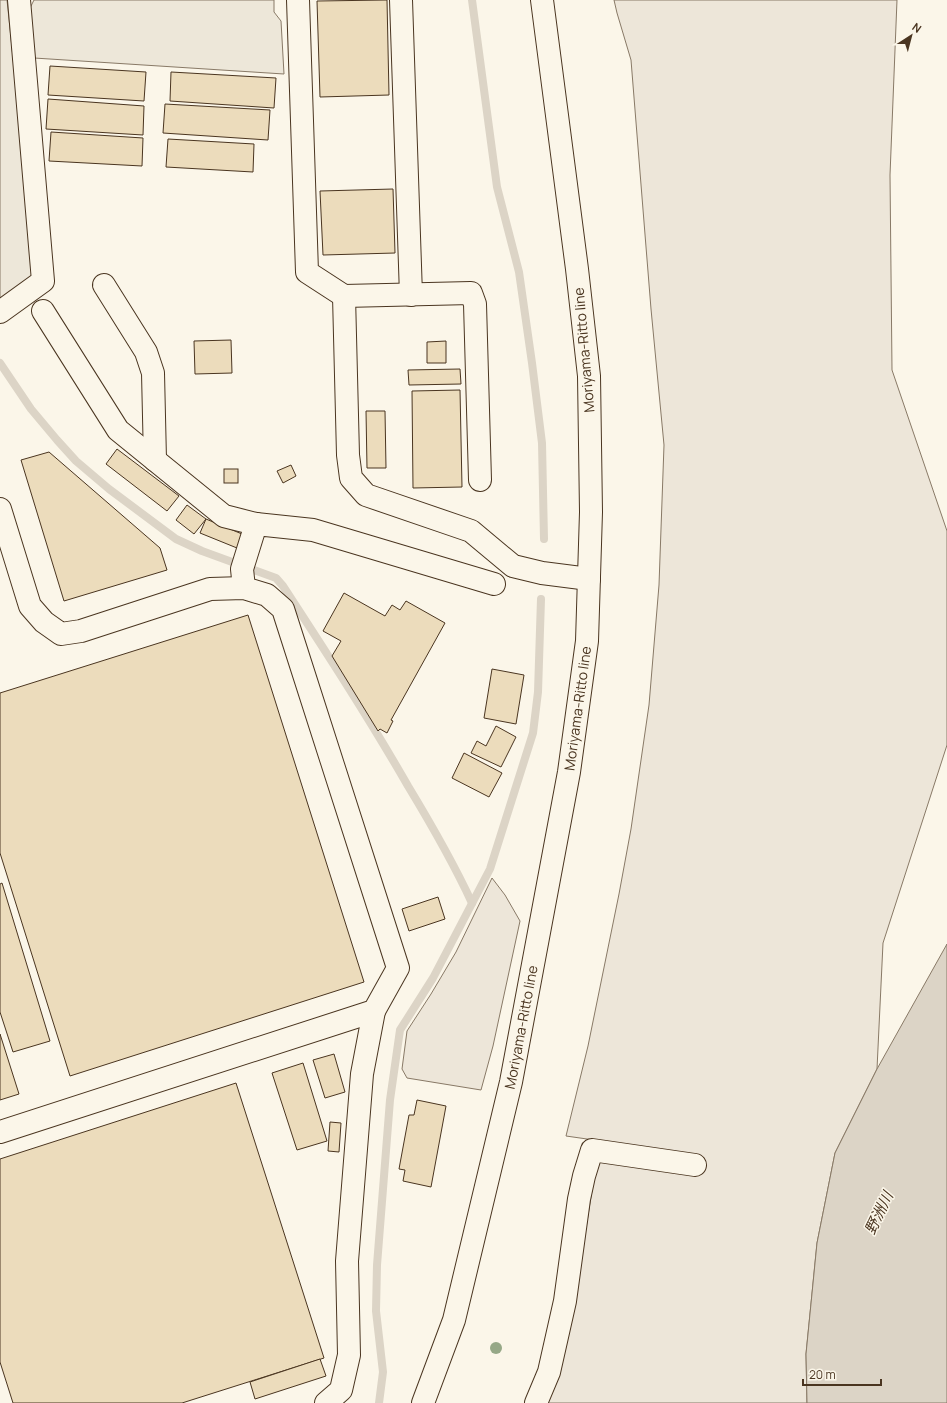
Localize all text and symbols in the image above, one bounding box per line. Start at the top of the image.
north arrow [891,16,931,56]
text: N [910,19,925,36]
street label: Moriyama-Ritto line [569,287,598,413]
street label: Moriyama-Ritto line [559,645,595,772]
street label: Moriyama-Ritto line [500,964,542,1091]
water label: 野洲川 [859,1186,899,1238]
scale bar [803,1361,881,1387]
text: 20 m [809,1366,836,1383]

